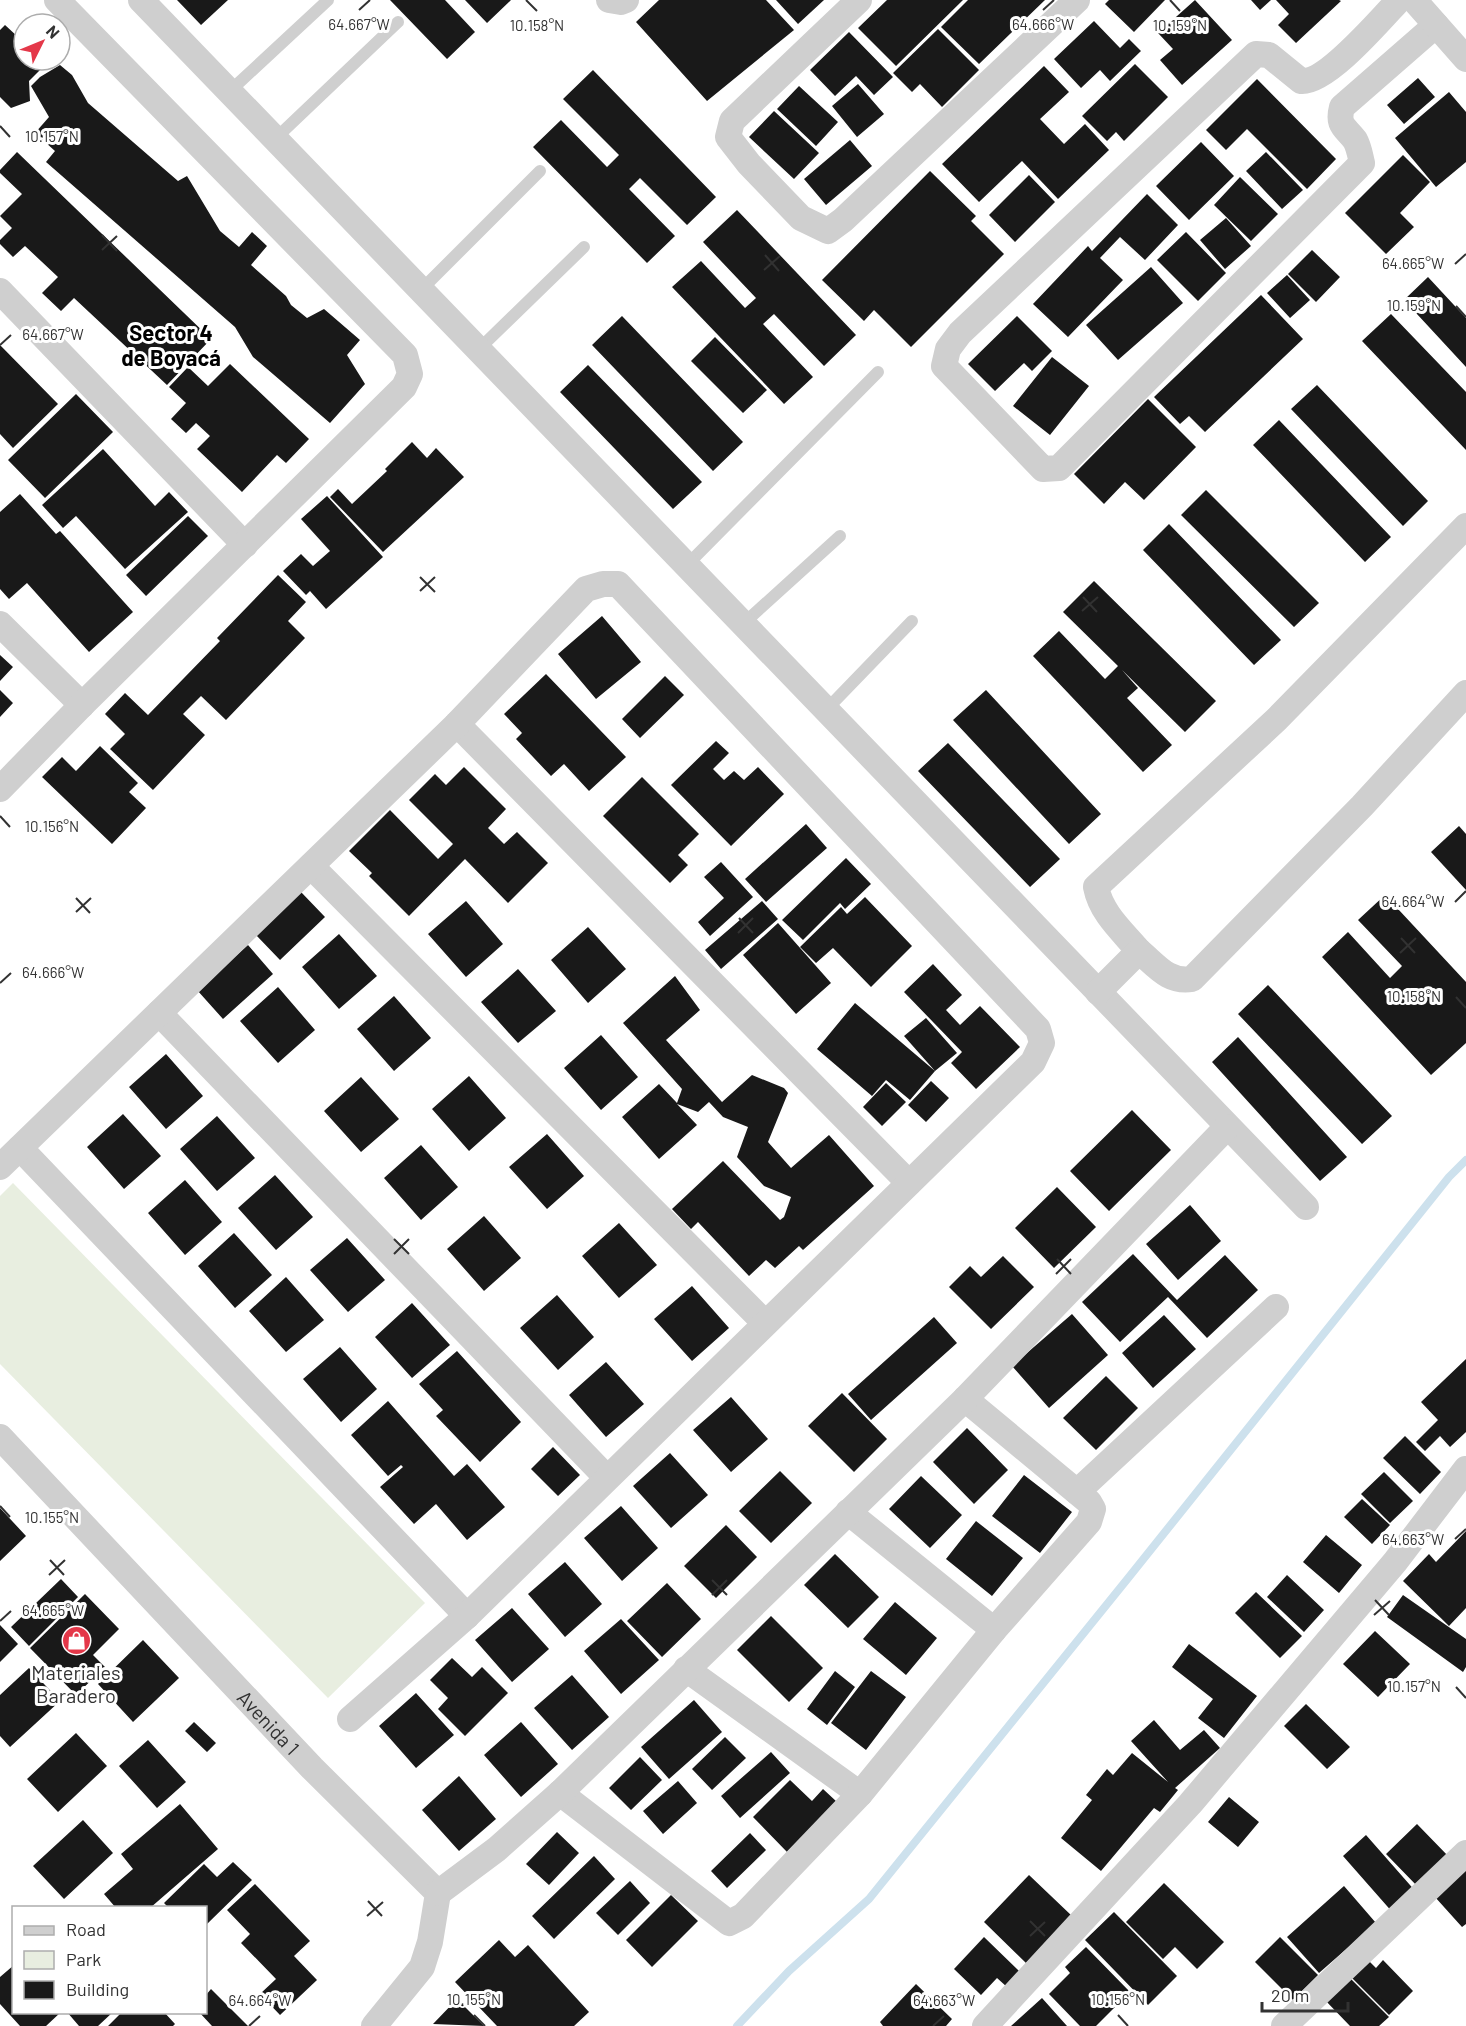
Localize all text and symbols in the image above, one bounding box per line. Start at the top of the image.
north arrow [12,12,72,72]
text: 64.667°W [328,15,390,33]
text: 64.666°W [1012,15,1074,33]
text: 10.158°N [510,16,564,34]
text: 10.159°N [1153,16,1207,34]
text: N [43,21,64,42]
text: 10.157°N [25,127,79,145]
text: 64.665°W [1382,254,1444,272]
text: 10.159°N [1387,296,1441,314]
district label: Sector 4 de Boyacá [121,319,221,370]
text: 64.667°W [22,325,84,343]
text: 10.156°N [25,817,79,835]
text: 64.664°W [1382,892,1444,910]
text: 64.666°W [22,963,84,981]
text: 10.158°N [1387,987,1441,1005]
text: 10.155°N [25,1508,79,1526]
text: 64.663°W [1382,1530,1444,1548]
text: 64.665°W [22,1601,84,1619]
shop icon: Materiales Baradero [60,1625,92,1657]
place label: Materiales Baradero [31,1660,121,1707]
text: 10.157°N [1387,1677,1441,1695]
street label: Avenida 1 [233,1685,305,1759]
legend [12,1906,207,2014]
text: Road [66,1918,106,1940]
text: Park [66,1948,101,1970]
scale bar [1262,1975,1348,2013]
text: Building [66,1978,129,2000]
text: 20 m [1271,1984,1309,2006]
text: 10.155°N [447,1990,501,2008]
text: 10.156°N [1091,1990,1145,2008]
text: 64.664°W [229,1991,291,2009]
text: 64.663°W [913,1991,975,2009]

